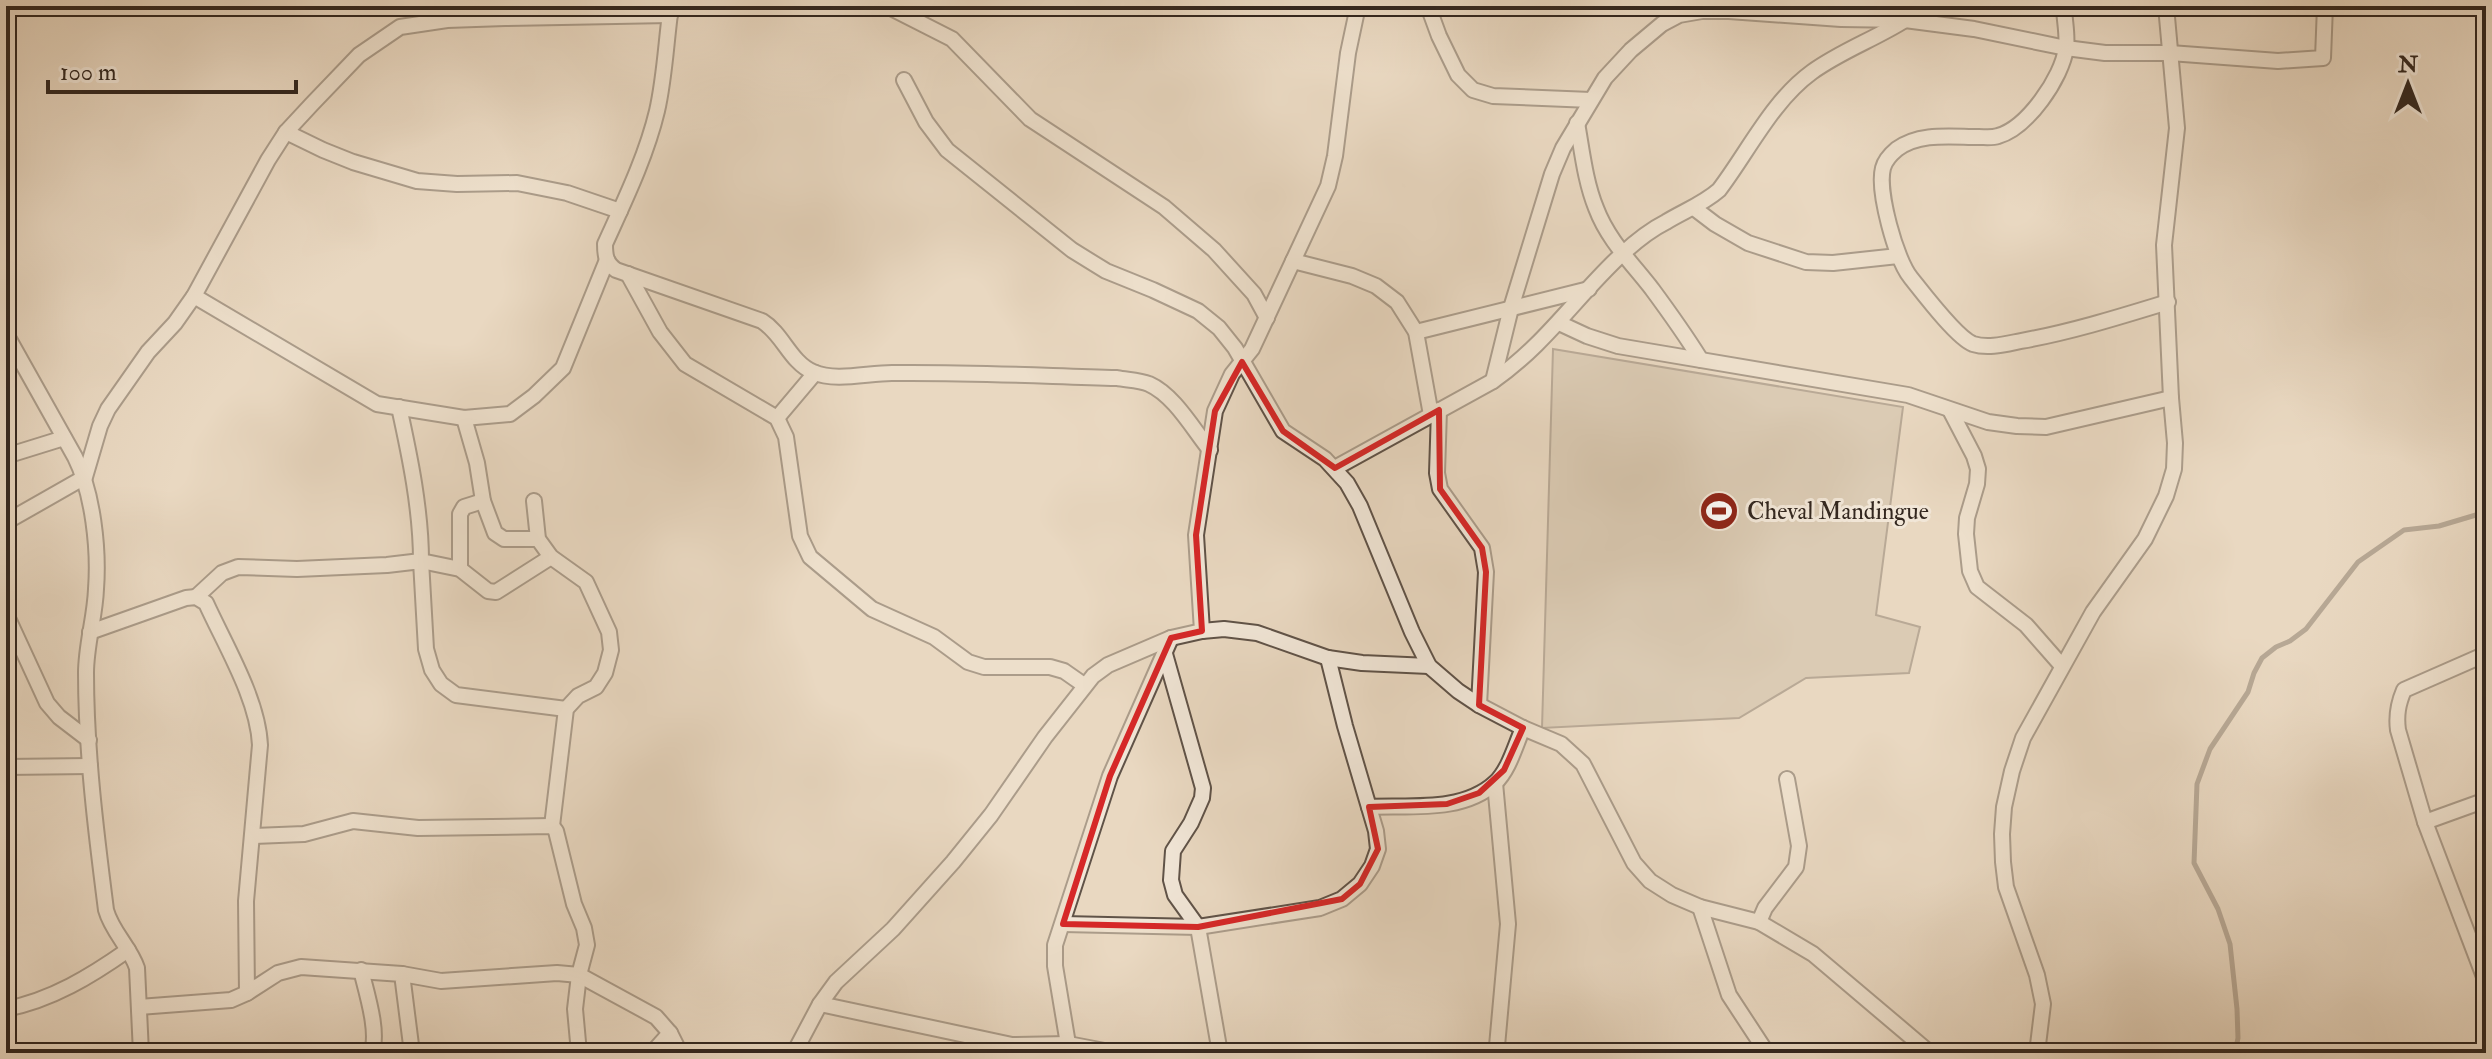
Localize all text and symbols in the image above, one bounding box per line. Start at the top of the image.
scale bar [48,44,296,94]
north arrow [2368,44,2448,124]
text: N [2397,51,2418,79]
text: 100 m [60,57,117,88]
sports icon: Cheval Mandingue [1698,490,1740,532]
place label: Cheval Mandingue [1747,496,1929,527]

